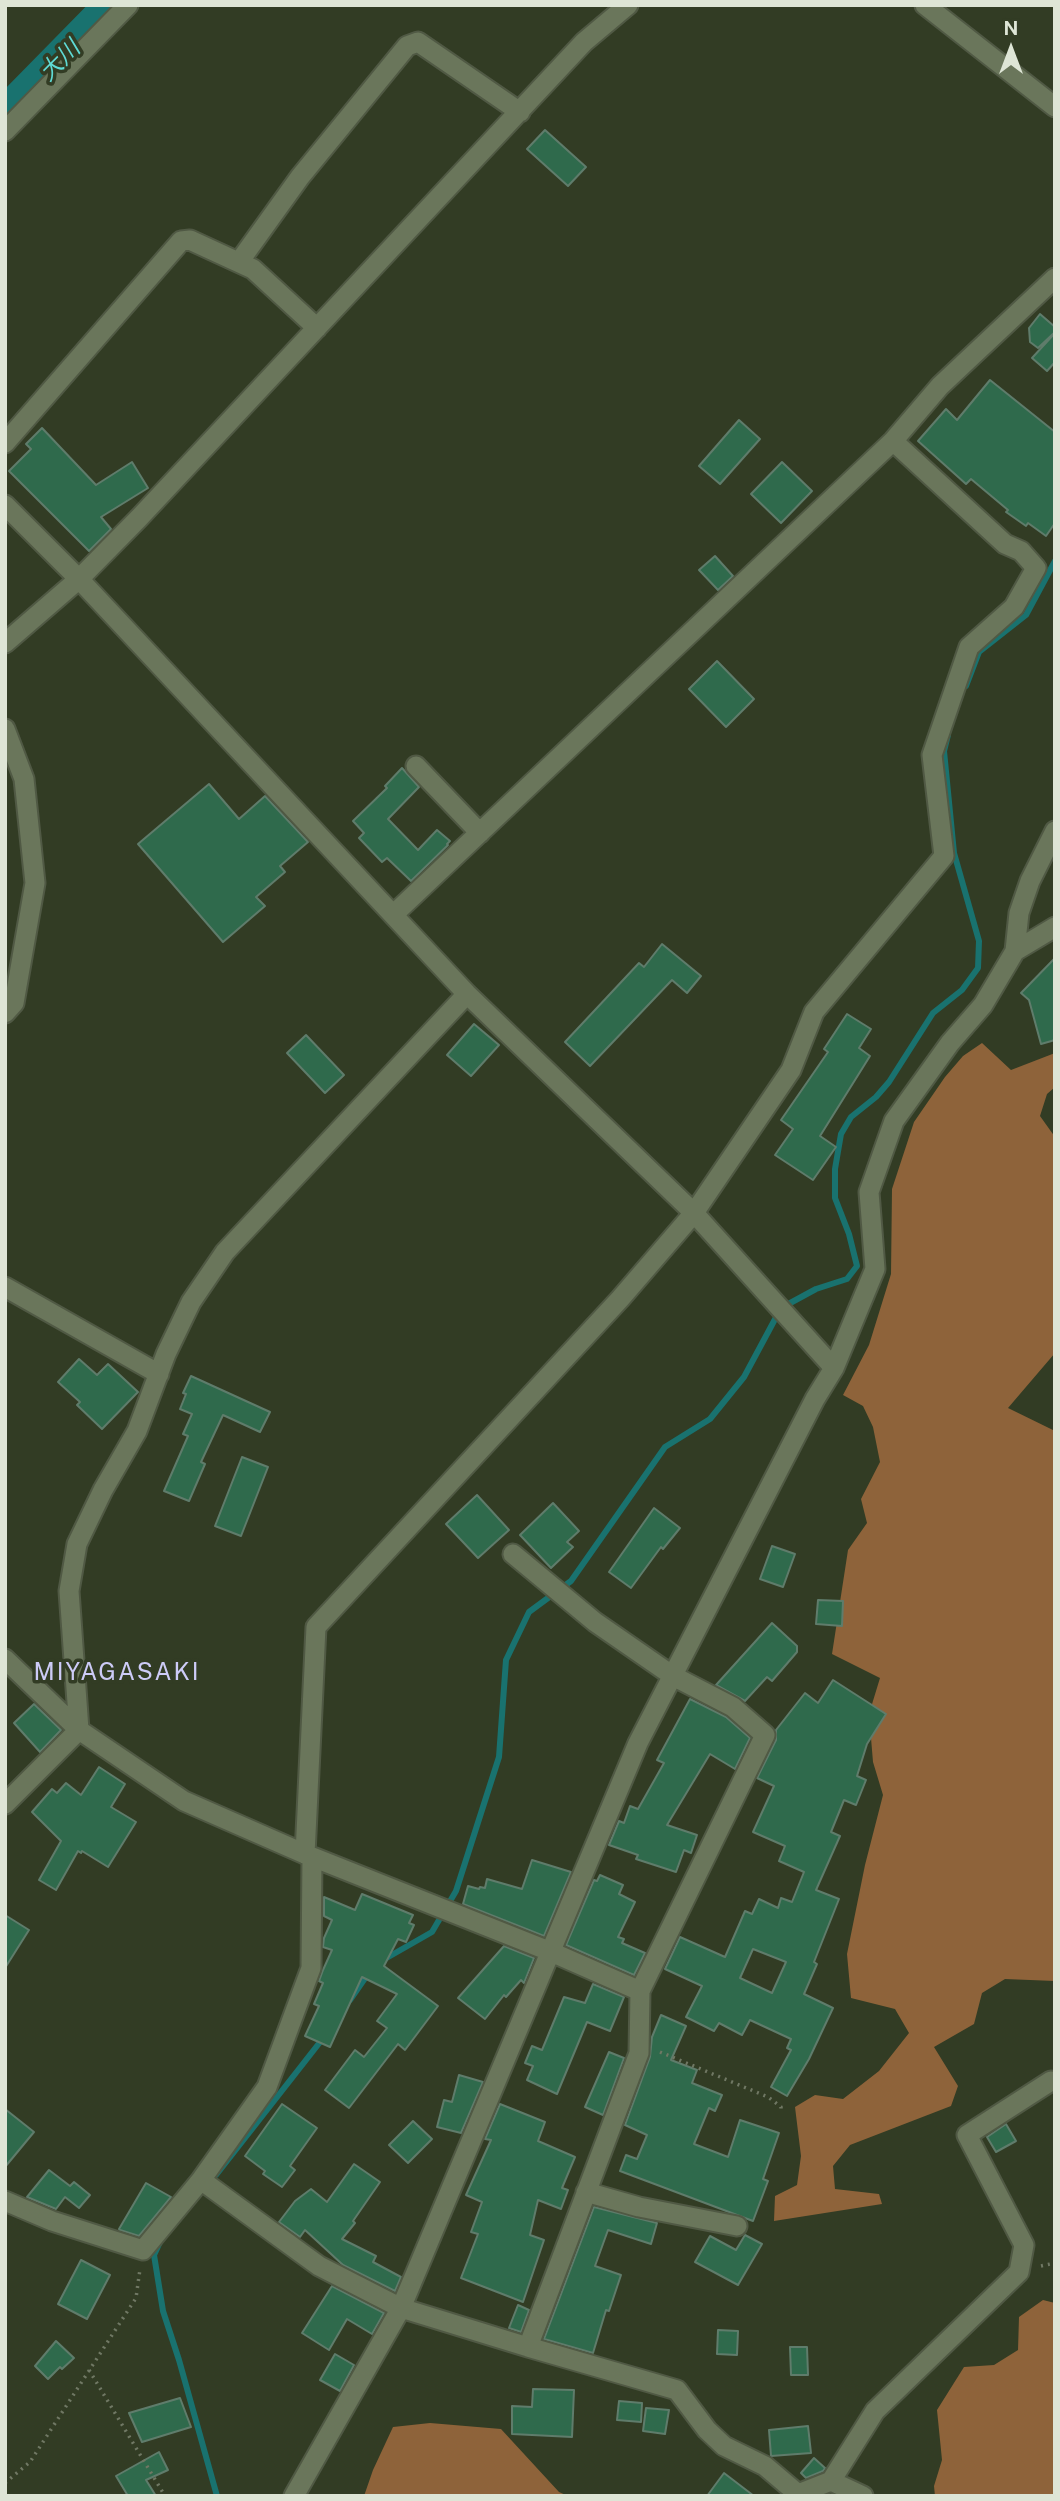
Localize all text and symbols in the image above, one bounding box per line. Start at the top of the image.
north arrow [976,14,1046,84]
text: N [1004,17,1018,39]
water label: 大川 [34,35,86,87]
district label: MIYAGASAKI [35,1659,199,1687]

